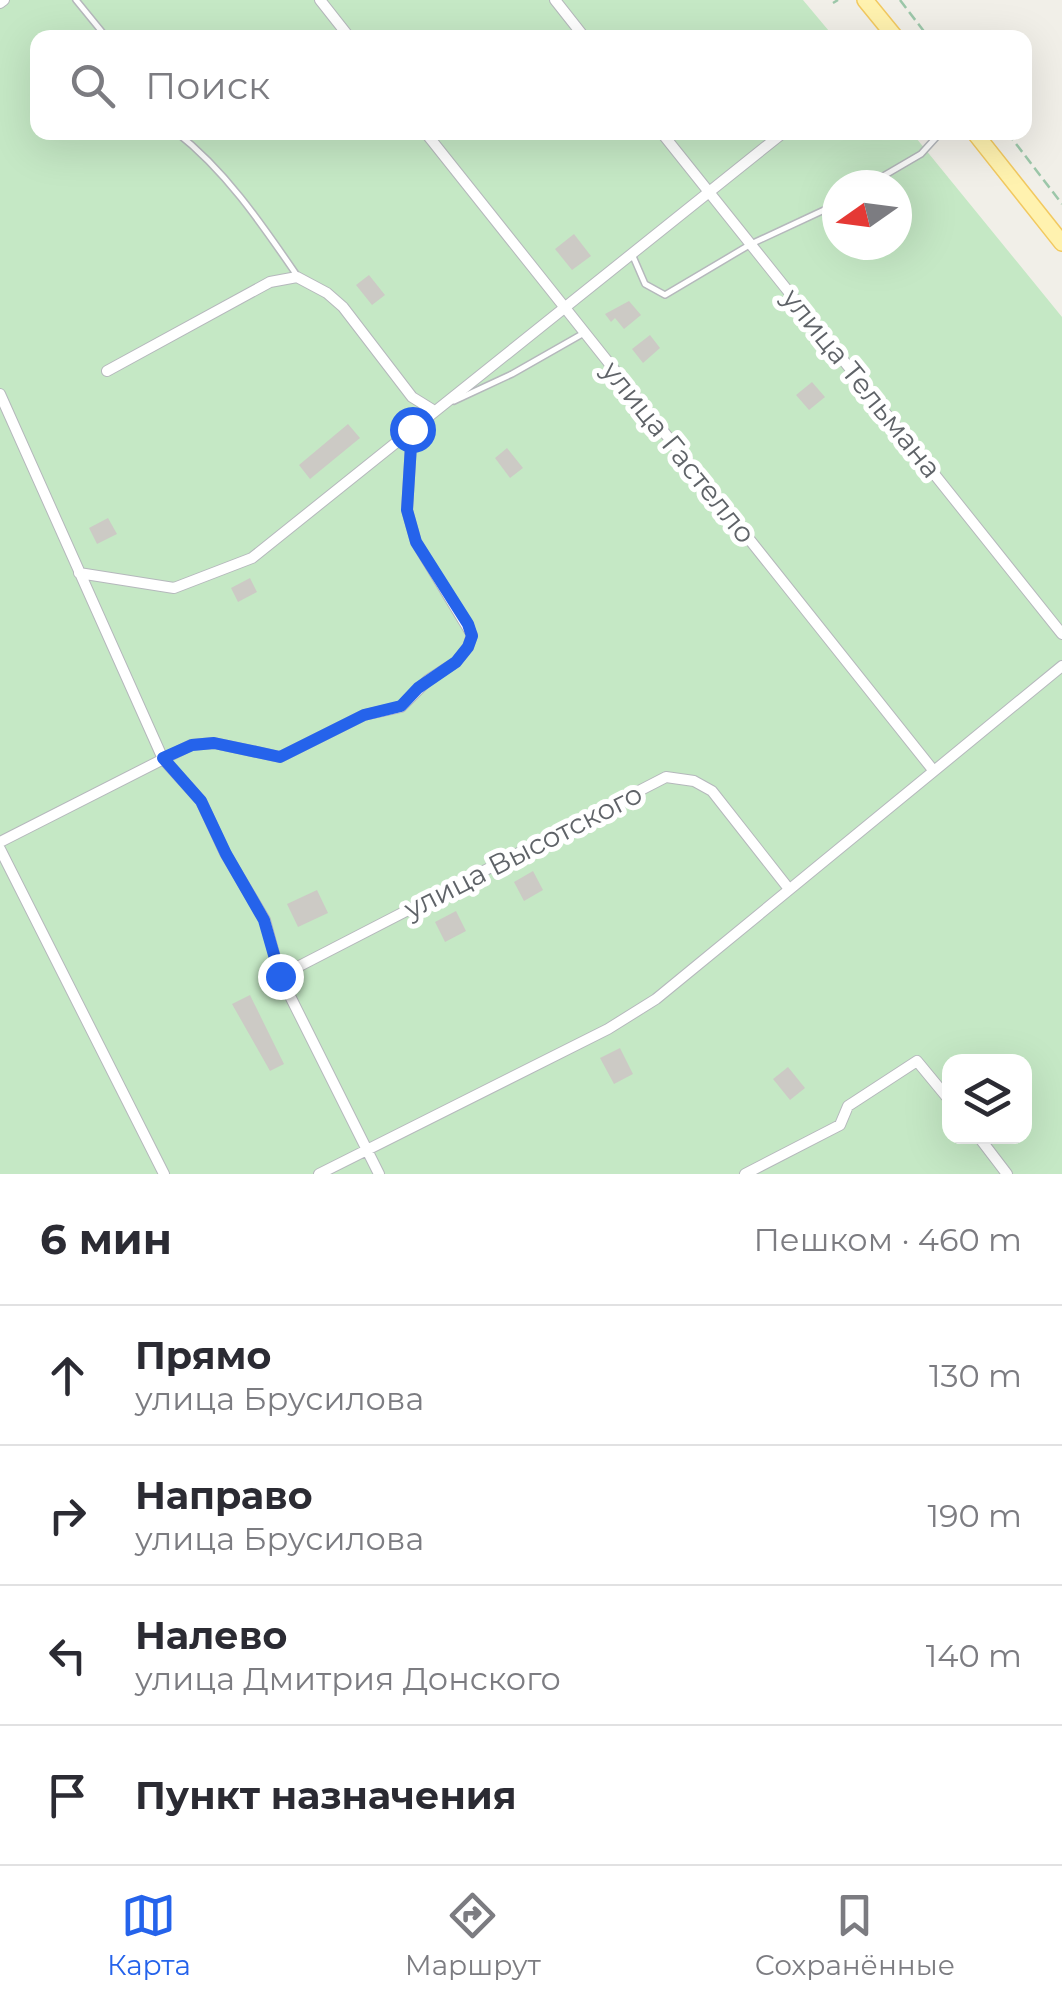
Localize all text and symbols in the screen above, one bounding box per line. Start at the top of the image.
search box [30,30,1032,140]
icon: search [65,58,120,113]
text: Поиск [145,62,270,109]
north arrow [822,170,912,260]
street label: улица Тельмана [775,281,949,485]
street label: улица Гастелло [595,353,763,550]
route start [390,407,436,453]
street label: улица Высотского [397,776,648,926]
route end [258,954,304,1000]
map controls [942,1054,1032,1144]
button: layers [942,1054,1032,1144]
text: 6 мин [40,1213,172,1265]
text: Пешком · 460 m [753,1220,1022,1259]
text: Прямо [135,1332,271,1379]
icon: ahead [40,1348,95,1403]
text: 130 m [929,1356,1022,1395]
text: улица Брусилова [135,1379,424,1418]
text: Направо [135,1472,313,1519]
icon: right [40,1488,95,1543]
text: 190 m [927,1496,1022,1535]
text: улица Брусилова [135,1519,424,1558]
text: Налево [135,1612,287,1659]
icon: left [40,1628,95,1683]
text: 140 m [926,1636,1022,1675]
text: улица Дмитрия Донского [135,1659,561,1698]
icon: arrive [40,1768,95,1823]
text: Пункт назначения [135,1772,517,1819]
tab: Карта [107,1888,191,1982]
tab: Маршрут [405,1888,541,1982]
tab: Сохранённые [755,1888,955,1982]

